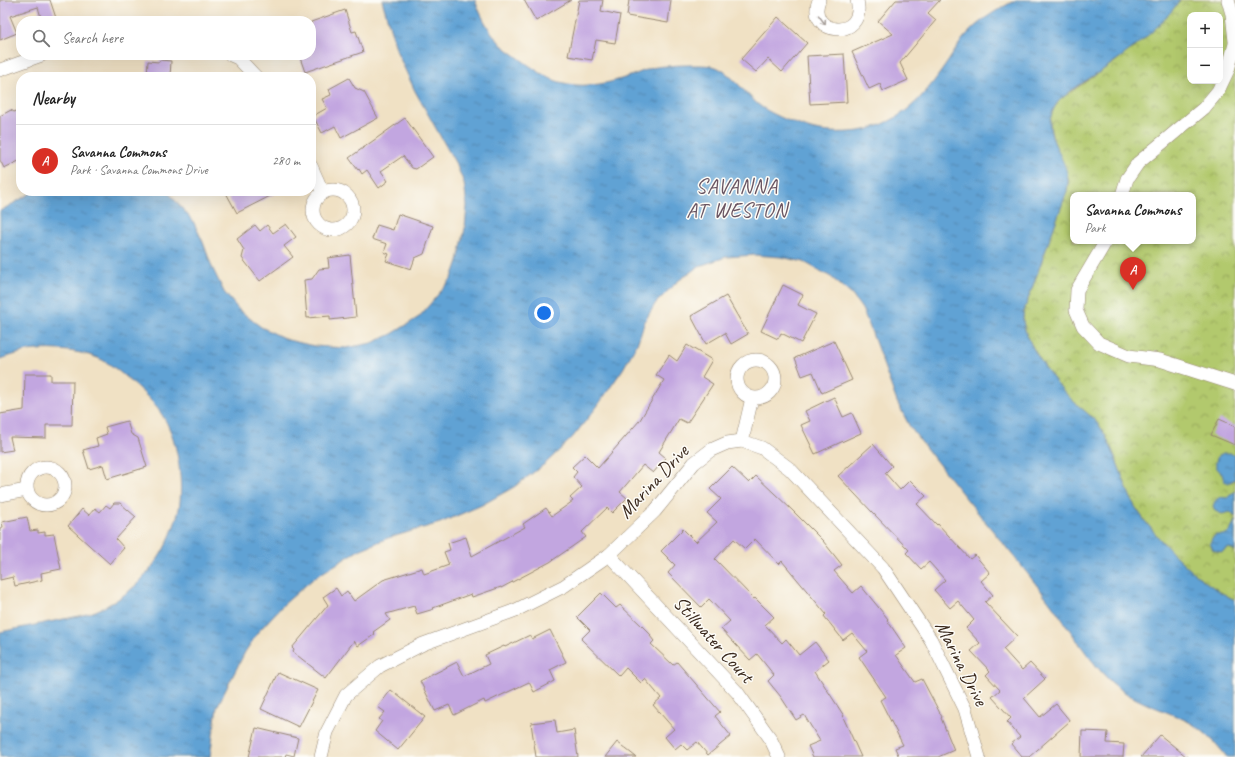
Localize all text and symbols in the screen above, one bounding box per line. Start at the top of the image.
map controls [1187,12,1223,84]
button: + [1187,12,1223,48]
one-way arrow [818,14,826,25]
search box [16,16,316,60]
icon: search [30,27,52,49]
text: Search here [62,29,123,48]
button: − [1187,48,1223,84]
text: Nearby [32,88,75,109]
text: Savanna Commons [70,143,166,162]
text: A [42,153,48,169]
text: 280 m [272,153,300,169]
text: Park · Savanna Commons Drive [70,162,208,178]
district label: SAVANNA AT WESTON [686,173,790,223]
popup [1070,192,1196,244]
text: Savanna Commons [1085,201,1181,220]
text: Park [1085,220,1105,236]
pin: A [1120,257,1146,290]
your location [534,303,554,323]
street label: Marina Drive [613,438,695,523]
street label: Stillwater Court [668,591,761,690]
street label: Marina Drive [930,617,994,711]

